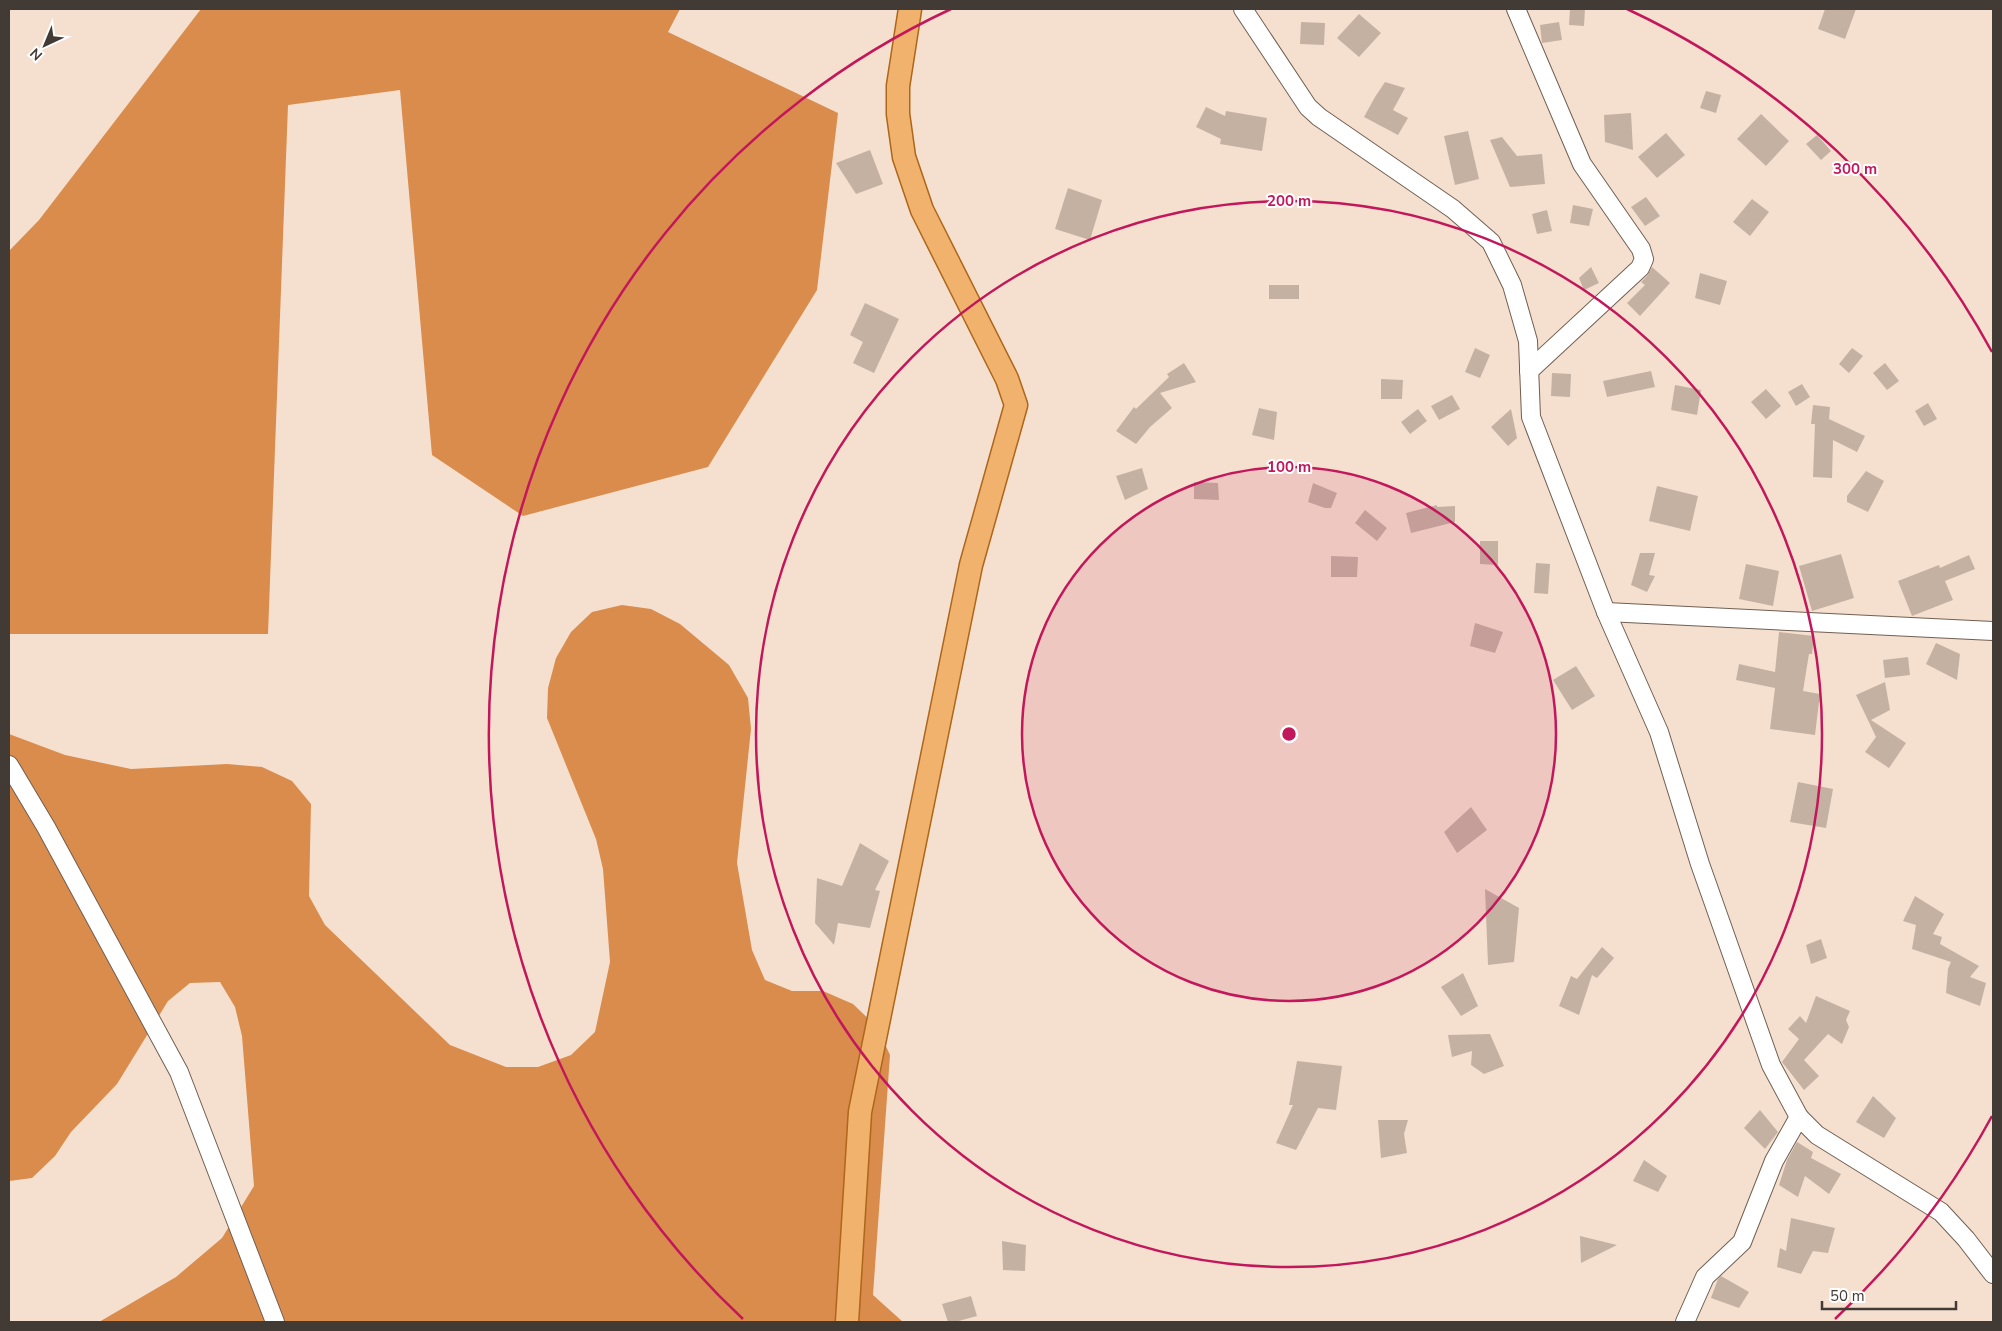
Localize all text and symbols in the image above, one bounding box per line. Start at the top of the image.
north arrow [20,20,70,70]
text: N [26,44,47,64]
text: 300 m [1833,159,1877,179]
text: 200 m [1267,191,1311,211]
text: 100 m [1267,457,1311,477]
centre of rings [1280,725,1298,743]
scale bar [1822,1278,1956,1310]
text: 50 m [1830,1286,1865,1306]

